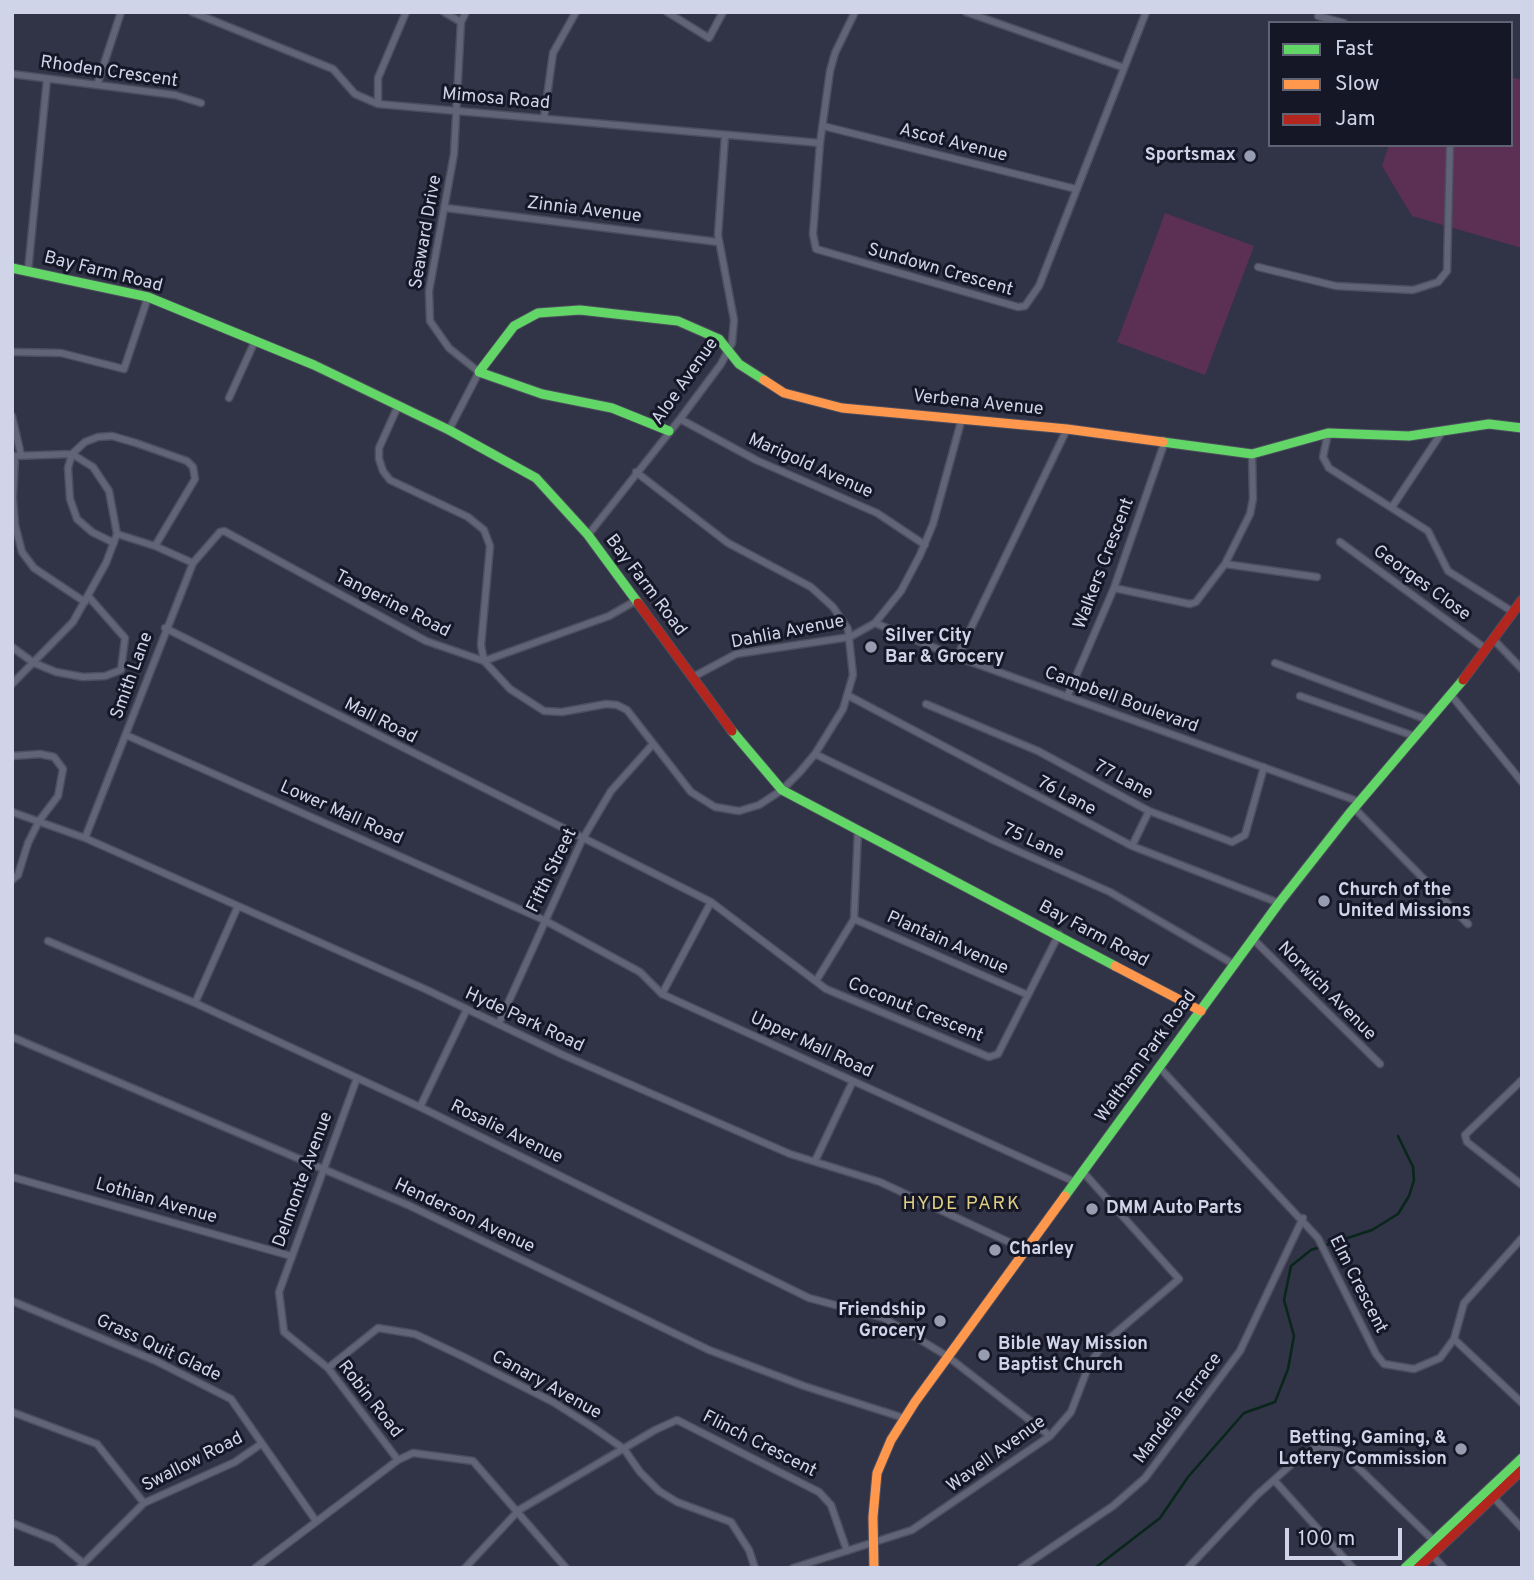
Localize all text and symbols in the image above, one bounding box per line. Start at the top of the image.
legend [1268,21,1513,147]
text: Fast [1335,36,1374,63]
street label: Rhoden Crescent [39,53,179,93]
text: Slow [1335,71,1380,98]
street label: Mimosa Road [441,85,551,115]
text: Jam [1335,106,1376,133]
street label: Ascot Avenue [897,120,1009,168]
place label: Sportsmax [1145,145,1236,167]
marker: Sportsmax [1242,148,1258,164]
street label: Seaward Drive [406,173,448,291]
street label: Zinnia Avenue [526,193,642,229]
street label: Sundown Crescent [865,240,1015,302]
street label: Bay Farm Road [41,248,165,298]
street label: Aloe Avenue [648,334,724,430]
street label: Verbena Avenue [912,386,1044,422]
street label: Marigold Avenue [744,430,876,504]
street label: Walkers Crescent [1070,495,1140,633]
street label: Bay Farm Road [600,531,690,641]
street label: Georges Close [1368,541,1474,627]
street label: Tangerine Road [331,567,453,643]
street label: Dahlia Avenue [730,611,846,655]
place label: Silver City Bar & Grocery [885,626,1004,668]
street label: Smith Lane [107,629,159,723]
marker: Silver City Bar & Grocery [863,639,879,655]
street label: Campbell Boulevard [1041,663,1201,739]
street label: Mall Road [340,695,420,749]
street label: 77 Lane [1090,757,1156,805]
street label: 76 Lane [1033,773,1099,821]
street label: Lower Mall Road [276,777,406,851]
street label: 75 Lane [999,820,1067,866]
street label: Fifth Street [523,825,583,917]
place label: Church of the United Missions [1338,880,1471,922]
marker: Church of the United Missions [1316,893,1332,909]
street label: Bay Farm Road [1034,897,1152,973]
street label: Plantain Avenue [883,908,1011,980]
street label: Norwich Avenue [1272,938,1380,1046]
street label: Coconut Crescent [844,974,986,1048]
street label: Hyde Park Road [461,984,587,1058]
street label: Waltham Park Road [1092,987,1202,1127]
street label: Upper Mall Road [746,1008,876,1084]
street label: Rosalie Avenue [446,1096,566,1170]
street label: Delmonte Avenue [269,1109,339,1251]
street label: Lothian Avenue [93,1174,219,1230]
street label: Henderson Avenue [390,1175,538,1259]
district label: HYDE PARK [904,1194,1020,1216]
place label: DMM Auto Parts [1106,1198,1242,1220]
marker: DMM Auto Parts [1084,1201,1100,1217]
street label: Elm Crescent [1323,1233,1391,1337]
place label: Charley [1009,1239,1074,1261]
marker: Charley [987,1242,1003,1258]
place label: Friendship Grocery [838,1300,926,1342]
street label: Grass Quit Glade [92,1311,224,1387]
marker: Friendship Grocery [932,1313,948,1329]
place label: Bible Way Mission Baptist Church [998,1334,1148,1376]
street label: Canary Avenue [487,1347,605,1425]
marker: Bible Way Mission Baptist Church [976,1347,992,1363]
street label: Mandela Terrace [1130,1349,1228,1469]
street label: Robin Road [332,1357,406,1443]
street label: Flinch Crescent [698,1407,820,1483]
street label: Wavell Avenue [943,1412,1051,1498]
street label: Swallow Road [139,1428,247,1498]
place label: Betting, Gaming, & Lottery Commission [1278,1428,1447,1470]
marker: Betting, Gaming, & Lottery Commission [1453,1441,1469,1457]
scale bar [1289,1514,1406,1558]
text: 100 m [1298,1526,1355,1553]

